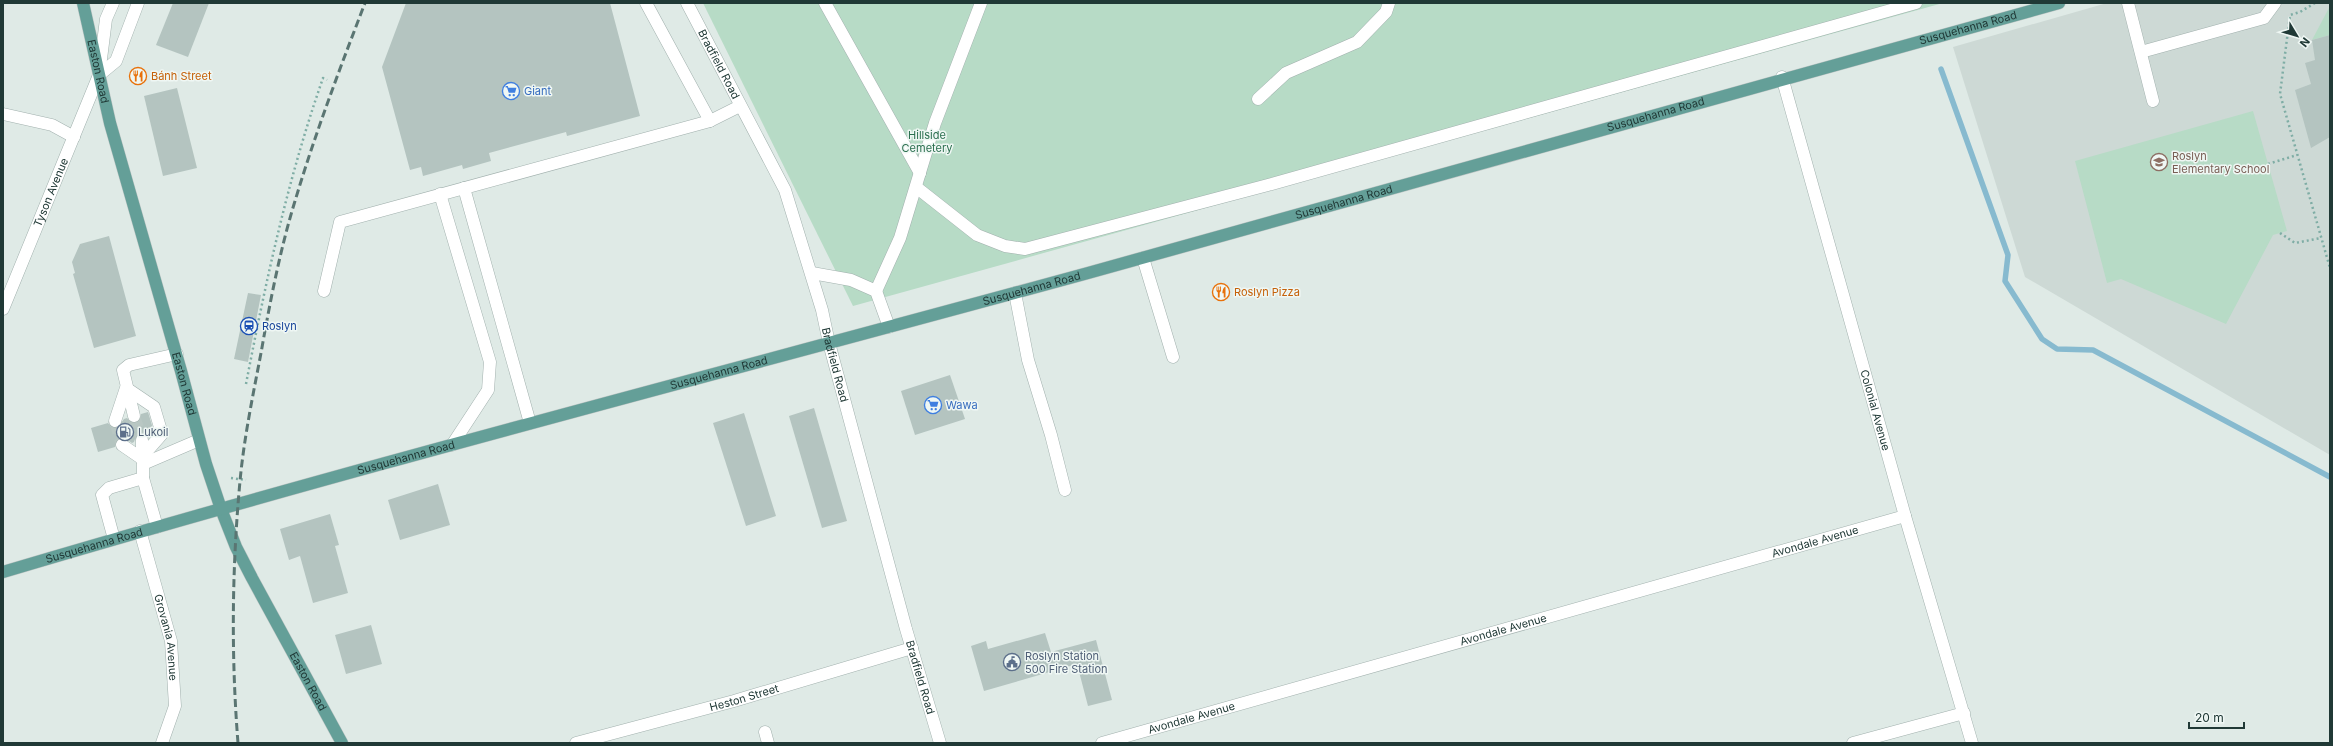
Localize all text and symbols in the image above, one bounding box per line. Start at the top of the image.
street label: Susquehanna Road [1918,8,2018,48]
north arrow [2277,16,2317,56]
street label: Bradfield Road [695,27,743,101]
text: N [2297,35,2313,50]
street label: Easton Road [84,38,112,104]
restaurant icon: Bánh Street [128,66,148,86]
place label: Bánh Street [151,69,212,83]
supermarket icon: Giant [501,81,521,101]
place label: Giant [524,84,552,98]
street label: Susquehanna Road [1605,94,1706,134]
park label: Hillside Cemetery [902,128,952,155]
place label: Roslyn Elementary School [2172,149,2269,176]
school or university icon: Roslyn Elementary School [2149,152,2169,172]
street label: Tyson Avenue [30,156,71,229]
street label: Susquehanna Road [1293,182,1394,222]
street label: Susquehanna Road [981,268,1082,308]
restaurant icon: Roslyn Pizza [1211,282,1231,302]
place label: Roslyn Pizza [1234,285,1300,299]
station icon: Roslyn [239,316,259,336]
place label: Roslyn [262,319,297,333]
street label: Bradfield Road [819,326,852,404]
street label: Easton Road [169,350,200,417]
street label: Susquehanna Road [668,353,769,392]
street label: Colonial Avenue [1857,368,1893,452]
supermarket icon: Wawa [923,395,943,415]
place label: Wawa [946,398,978,412]
fuel station icon: Lukoil [115,422,135,442]
place label: Lukoil [138,425,168,439]
street label: Susquehanna Road [356,437,456,477]
street label: Avondale Avenue [1770,522,1860,560]
street label: Susquehanna Road [44,525,144,566]
street label: Grovania Avenue [151,593,180,681]
street label: Avondale Avenue [1458,611,1548,649]
street label: Bradfield Road [903,639,938,716]
street label: Easton Road [287,649,330,713]
place label: Roslyn Station 500 Fire Station [1025,649,1108,676]
public building icon: Roslyn Station 500 Fire Station [1002,652,1022,672]
street label: Heston Street [708,681,781,714]
street label: Avondale Avenue [1146,699,1237,737]
scale bar [2189,704,2244,730]
text: 20 m [2195,710,2224,725]

